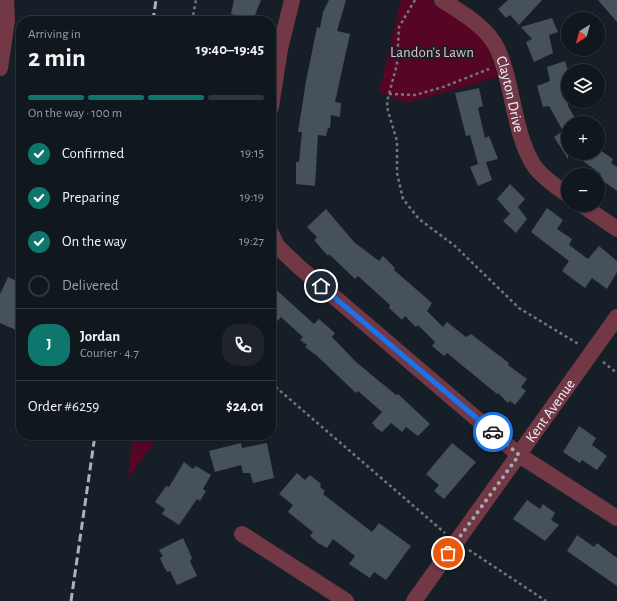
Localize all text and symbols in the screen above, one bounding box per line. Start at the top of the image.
north arrow [561,12,605,56]
map controls [561,12,605,212]
text: Arriving in [28,28,81,41]
text: 19:40–19:45 [196,42,264,57]
text: 2 min [28,45,86,71]
park label: Landon's Lawn [390,45,474,60]
street label: Clayton Drive [494,54,527,134]
button: layers [561,64,605,108]
text: On the way · 100 m [28,107,122,120]
button: + [561,116,605,160]
icon: check [28,143,50,165]
text: Confirmed [62,146,124,161]
text: 19:15 [241,147,264,160]
button: − [561,168,605,212]
icon: check [28,187,50,209]
text: Preparing [62,190,119,205]
text: 19:19 [240,191,264,204]
icon: check [28,231,50,253]
text: On the way [62,234,127,249]
text: 19:27 [239,235,264,248]
pin [304,269,338,303]
icon: home [310,275,332,297]
text: Delivered [62,278,119,293]
button: phone [222,324,264,366]
text: Jordan [80,329,120,344]
text: J [46,337,52,352]
text: Courier · 4.7 [80,347,139,360]
street label: Kent Avenue [523,376,578,445]
text: Order #6259 [28,399,99,414]
text: $24.01 [226,399,264,414]
courier [473,412,513,452]
icon: car [482,421,504,443]
pin [431,536,465,570]
icon: bag [437,542,459,564]

